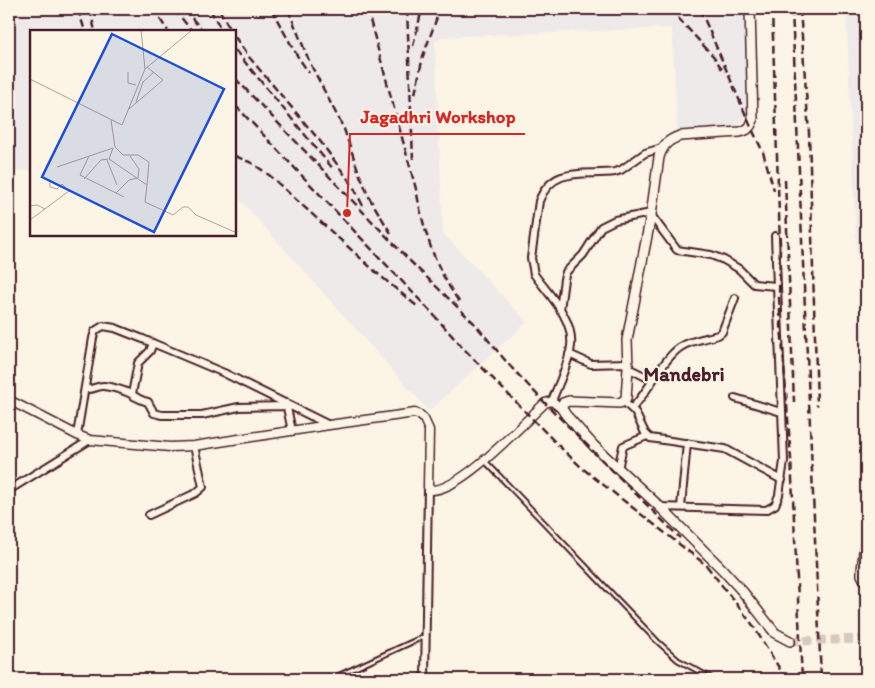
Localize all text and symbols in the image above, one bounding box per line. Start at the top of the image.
inset map [30,30,236,236]
callout: Jagadhri Workshop [350,100,525,134]
text: Jagadhri Workshop [360,105,515,128]
district label: Mandebri [643,362,725,386]

